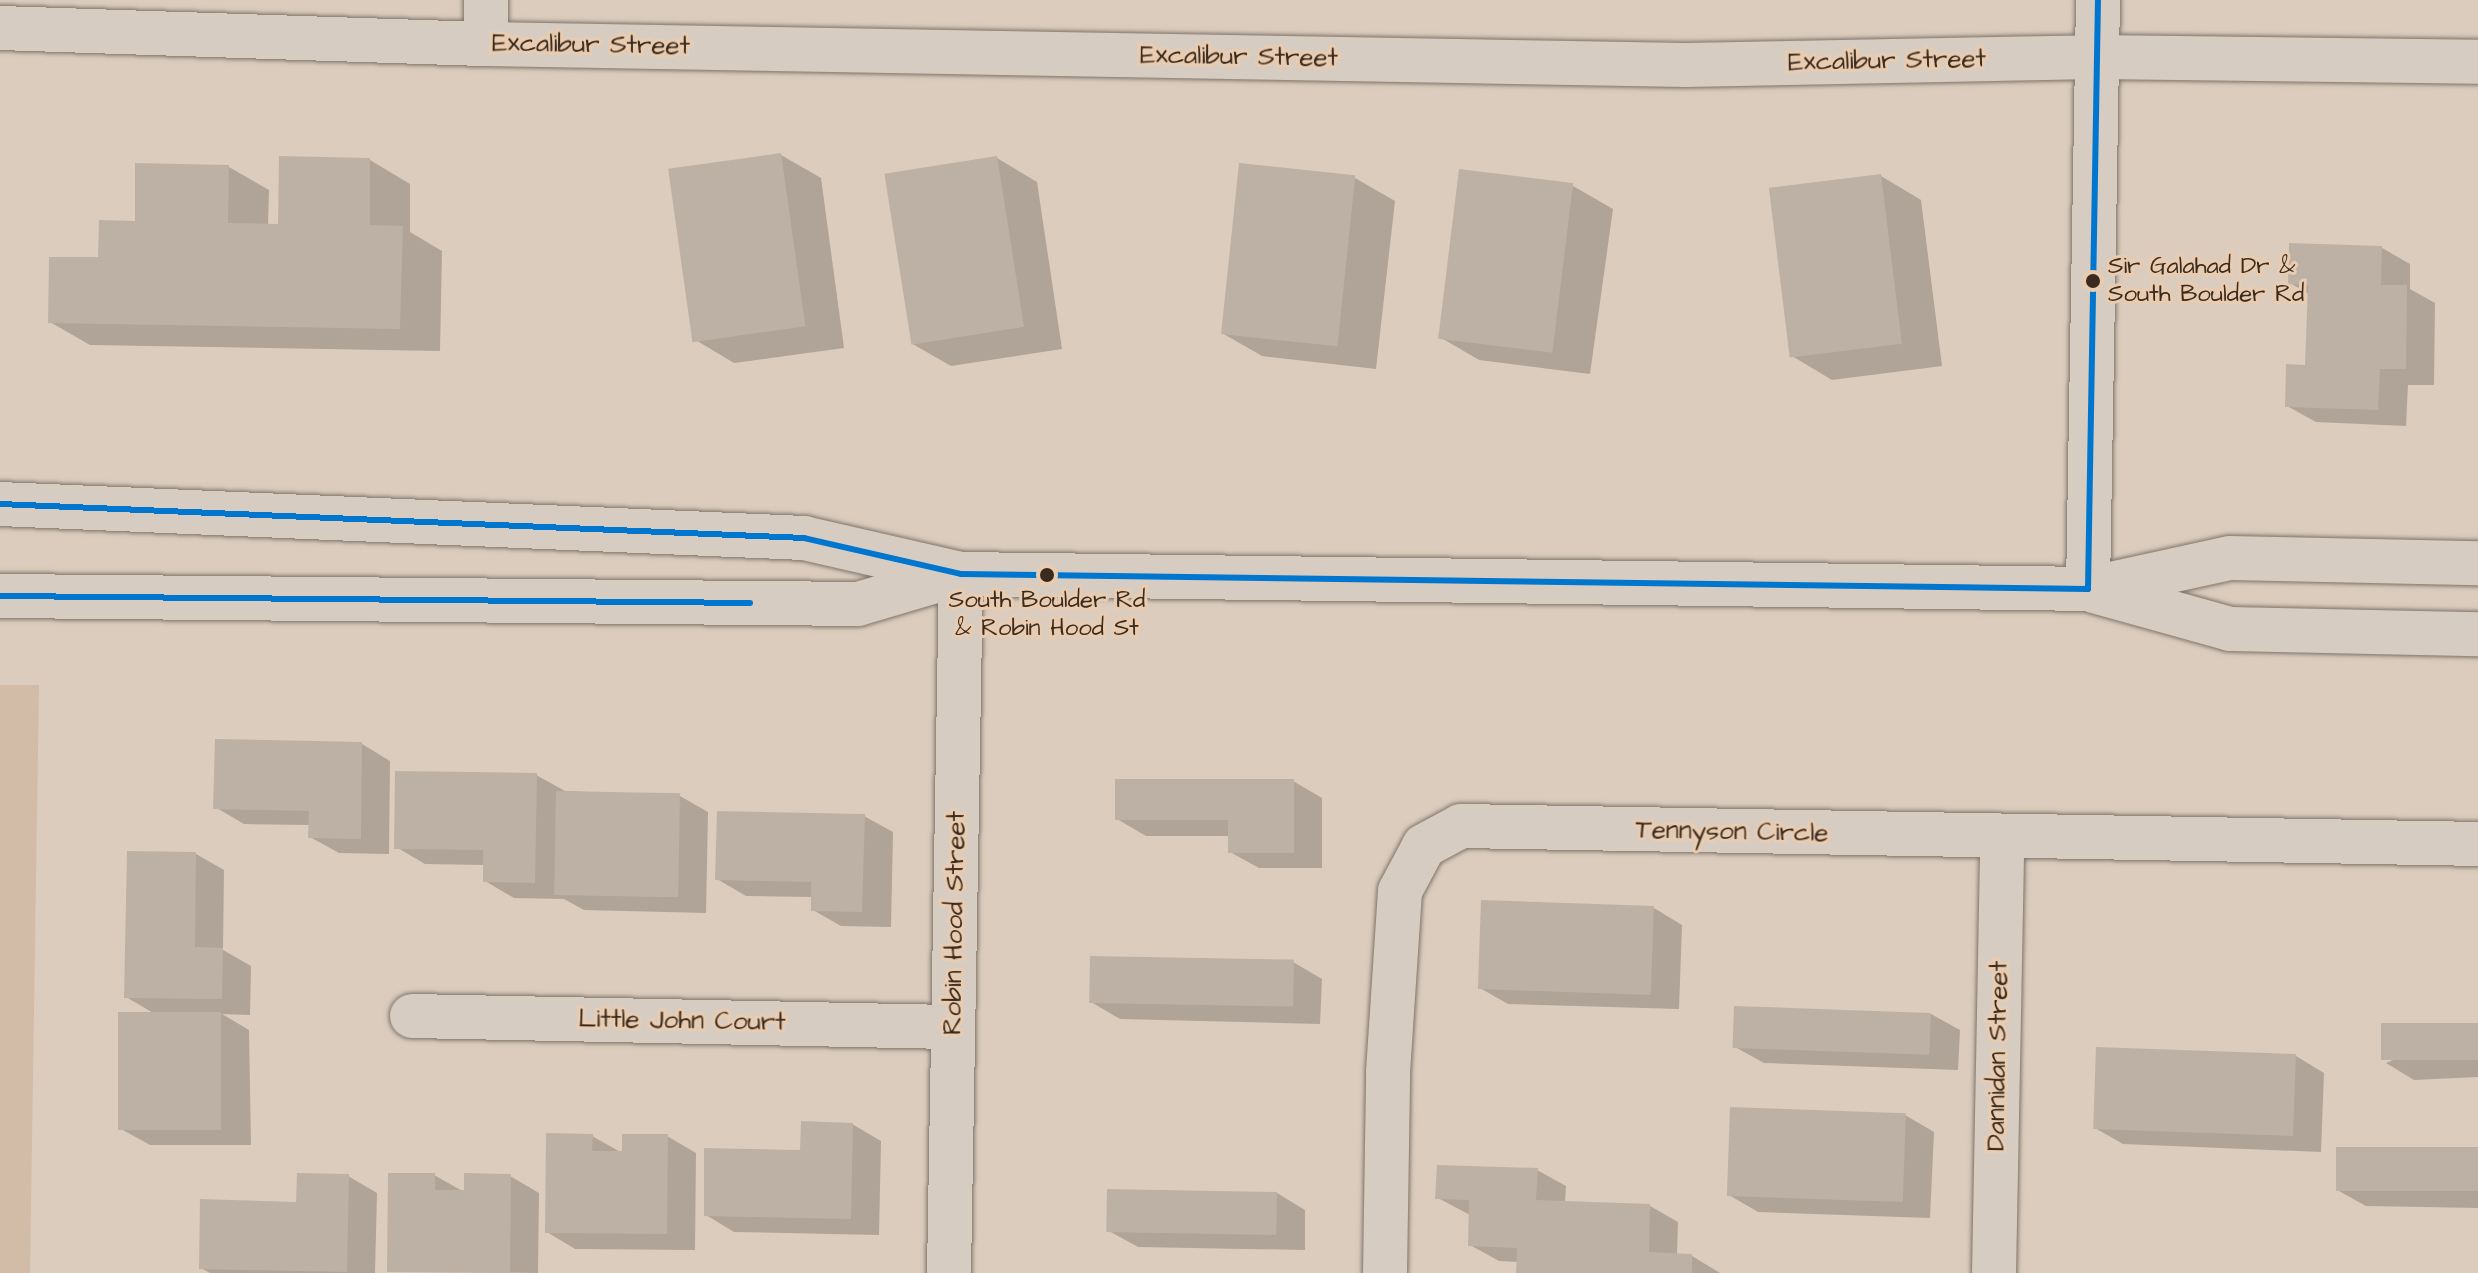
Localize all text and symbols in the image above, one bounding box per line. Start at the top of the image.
street label: Excalibur Street [492,28,690,62]
street label: Excalibur Street [1140,40,1338,74]
street label: Excalibur Street [1788,44,1986,78]
place label: Sir Galahad Dr & South Boulder Rd [2108,253,2304,309]
marker: Sir Galahad Dr & South Boulder Rd [2085,273,2101,289]
marker: South Boulder Rd & Robin Hood St [1039,567,1055,583]
place label: South Boulder Rd & Robin Hood St [949,587,1145,643]
street label: Robin Hood Street [937,811,973,1035]
street label: Tennyson Circle [1635,815,1829,849]
street label: Dannidan Street [1981,961,2015,1151]
street label: Little John Court [578,1004,786,1038]

